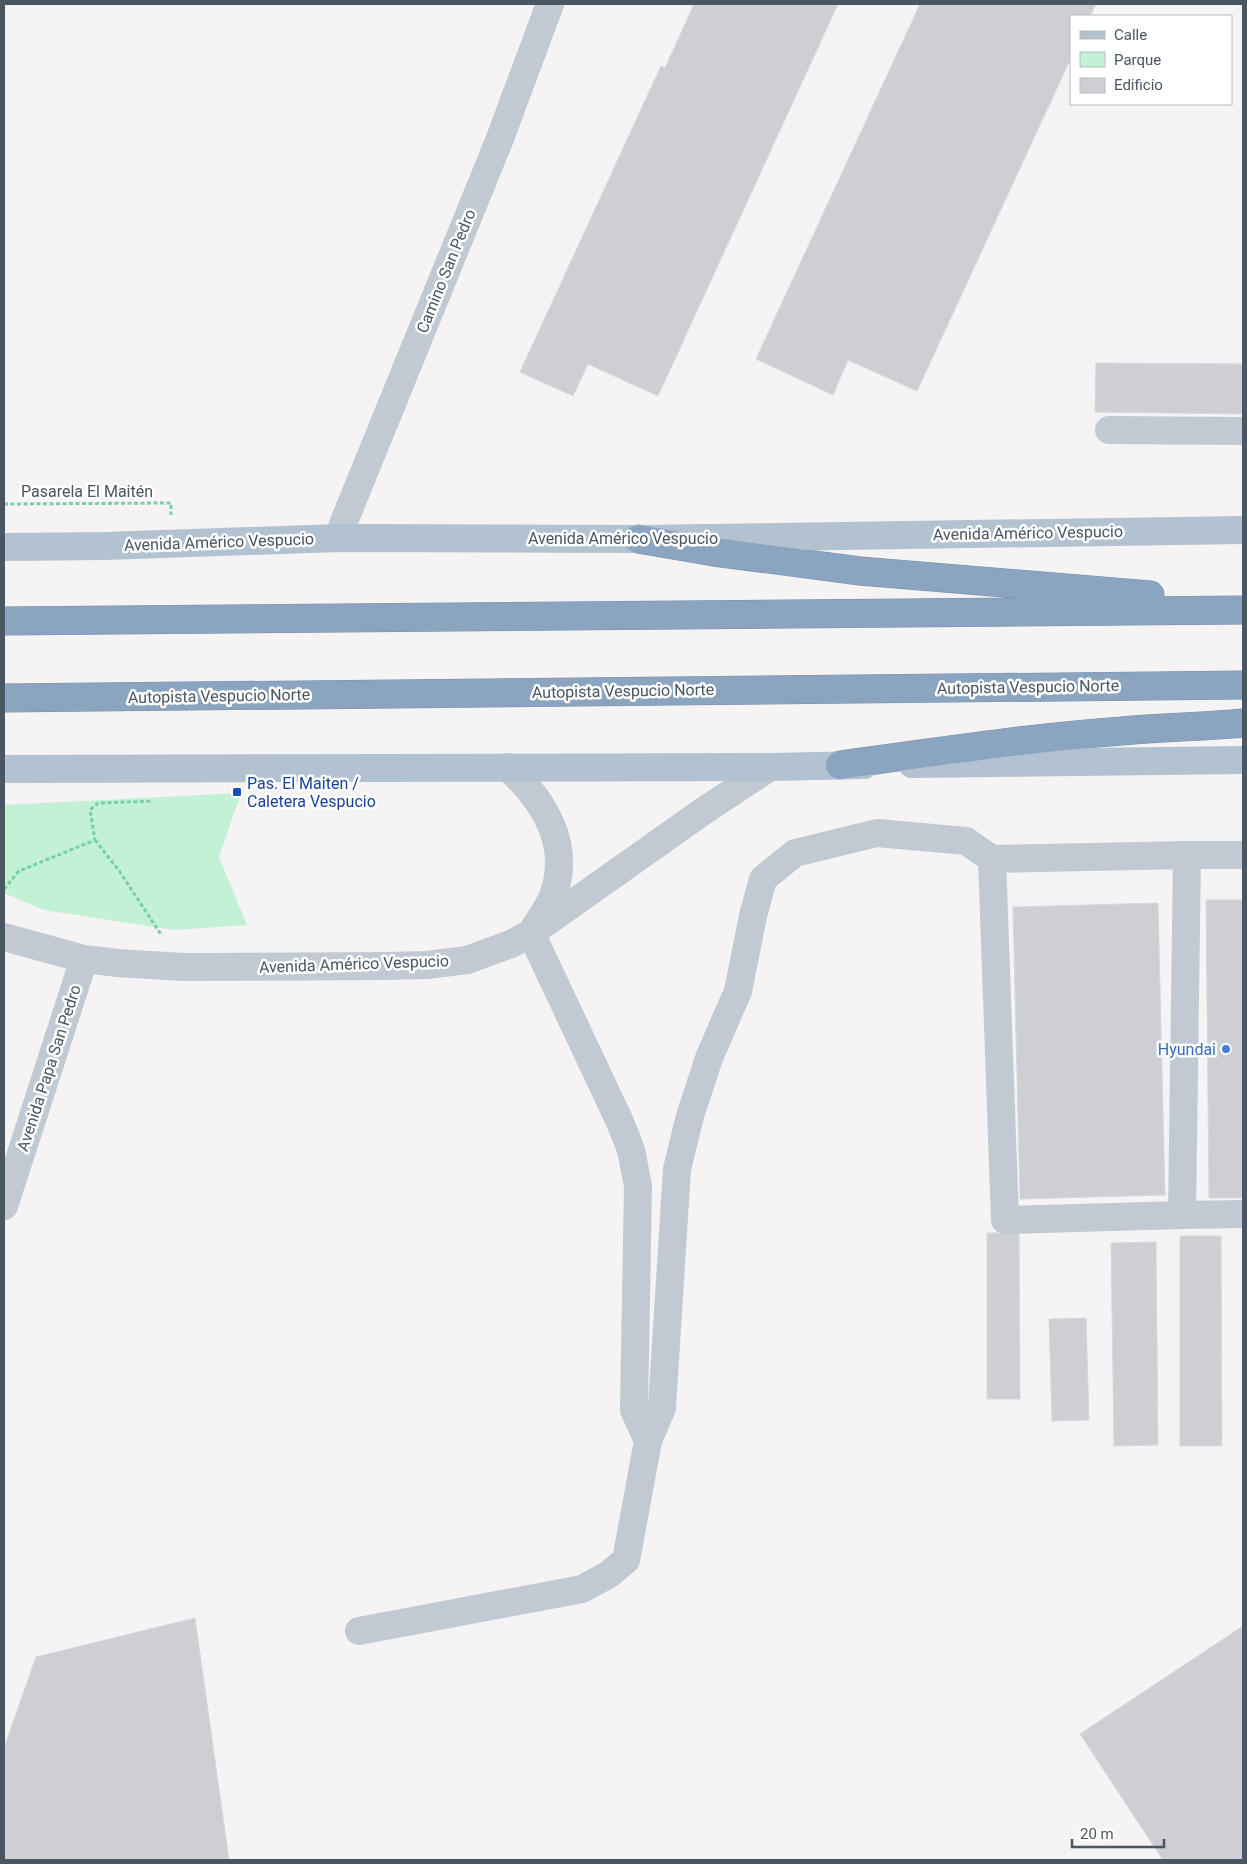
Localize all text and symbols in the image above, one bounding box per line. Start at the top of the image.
legend [1070,15,1232,105]
text: Calle [1114,26,1147,44]
text: Parque [1114,51,1161,69]
text: Edificio [1114,76,1163,94]
street label: Camino San Pedro [412,206,480,336]
street label: Pasarela El Maitén [21,482,153,501]
street label: Avenida Américo Vespucio [933,522,1123,544]
street label: Avenida Américo Vespucio [124,529,314,555]
street label: Avenida Américo Vespucio [528,529,718,548]
street label: Autopista Vespucio Norte [937,676,1119,698]
street label: Autopista Vespucio Norte [532,680,714,702]
street label: Autopista Vespucio Norte [128,685,310,707]
place label: Pas. El Maiten / Caletera Vespucio [247,774,376,811]
marker: Pas. El Maiten / Caletera Vespucio [231,786,243,798]
street label: Avenida Américo Vespucio [259,951,449,977]
street label: Avenida Papa San Pedro [13,982,85,1154]
place label: Hyundai [1158,1040,1216,1059]
marker: Hyundai [1220,1043,1232,1055]
scale bar [1072,1816,1164,1848]
text: 20 m [1080,1825,1114,1843]

